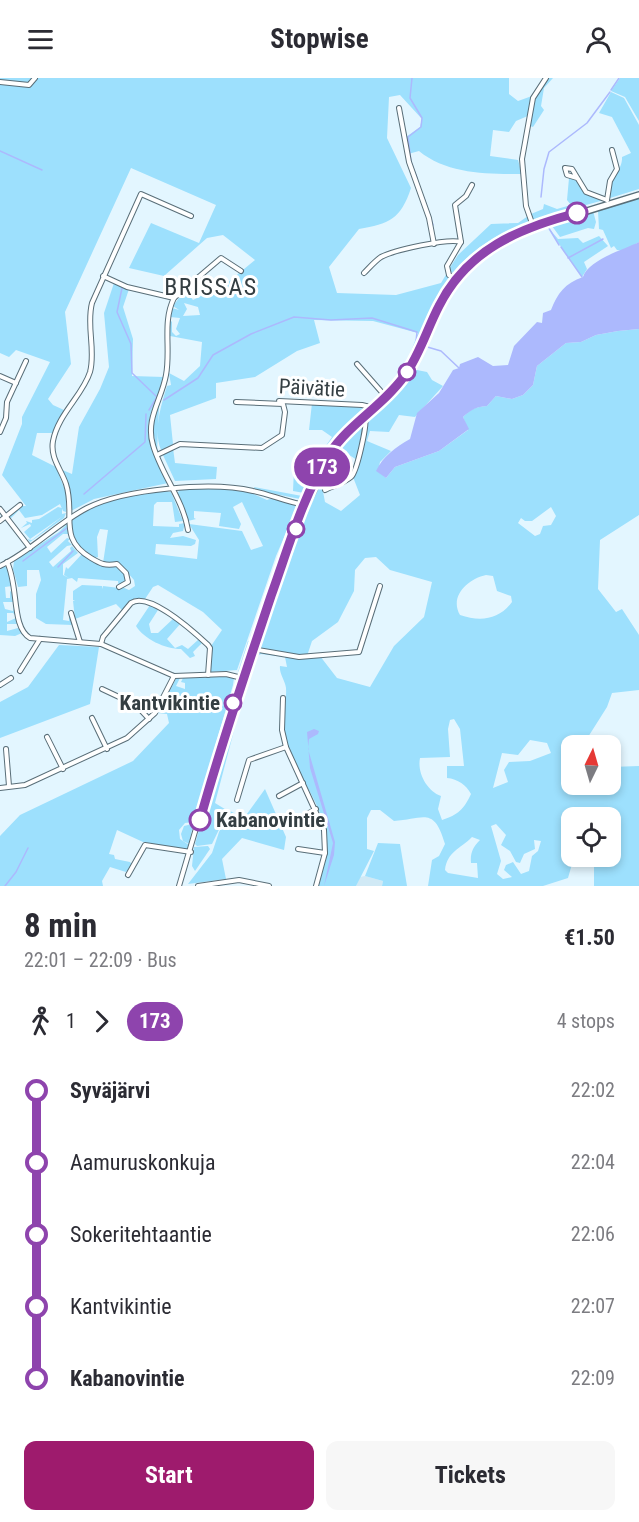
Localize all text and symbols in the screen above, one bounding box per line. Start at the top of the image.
icon: menu [24,23,57,56]
text: Stopwise [270,23,369,55]
icon: person [582,23,615,56]
unlabelled marker [566,202,588,224]
district label: BRISSAS [164,273,258,301]
unlabelled marker [398,363,416,381]
street label: Päivätie [278,374,346,402]
line badge: 173 [288,448,356,486]
text: 173 [306,455,338,479]
unlabelled marker [287,520,305,538]
place label: Kantvikintie [120,691,220,715]
marker: Kantvikintie [224,694,242,712]
north arrow [561,735,621,795]
map controls [561,735,621,867]
button: locate [561,807,621,867]
place label: Kabanovintie [216,808,325,832]
marker: Kabanovintie [189,809,211,831]
text: 8 min [24,906,97,945]
text: €1.50 [564,925,615,950]
text: 22:01 – 22:09 · Bus [24,948,177,972]
icon: walk [24,1005,57,1038]
icon: forward [85,1005,118,1038]
text: 1 [66,1009,76,1033]
text: 173 [139,1009,171,1033]
text: 4 stops [557,1009,615,1033]
text: Syväjärvi [70,1078,150,1103]
text: 22:02 [571,1078,615,1102]
text: Aamuruskonkuja [70,1150,215,1175]
text: 22:04 [571,1150,615,1174]
text: Sokeritehtaantie [70,1222,212,1247]
text: 22:06 [571,1222,615,1246]
text: Kantvikintie [70,1294,172,1319]
text: 22:07 [571,1294,615,1318]
text: Kabanovintie [70,1366,184,1391]
text: 22:09 [571,1366,615,1390]
button: Start [24,1441,314,1510]
button: Tickets [326,1441,615,1510]

